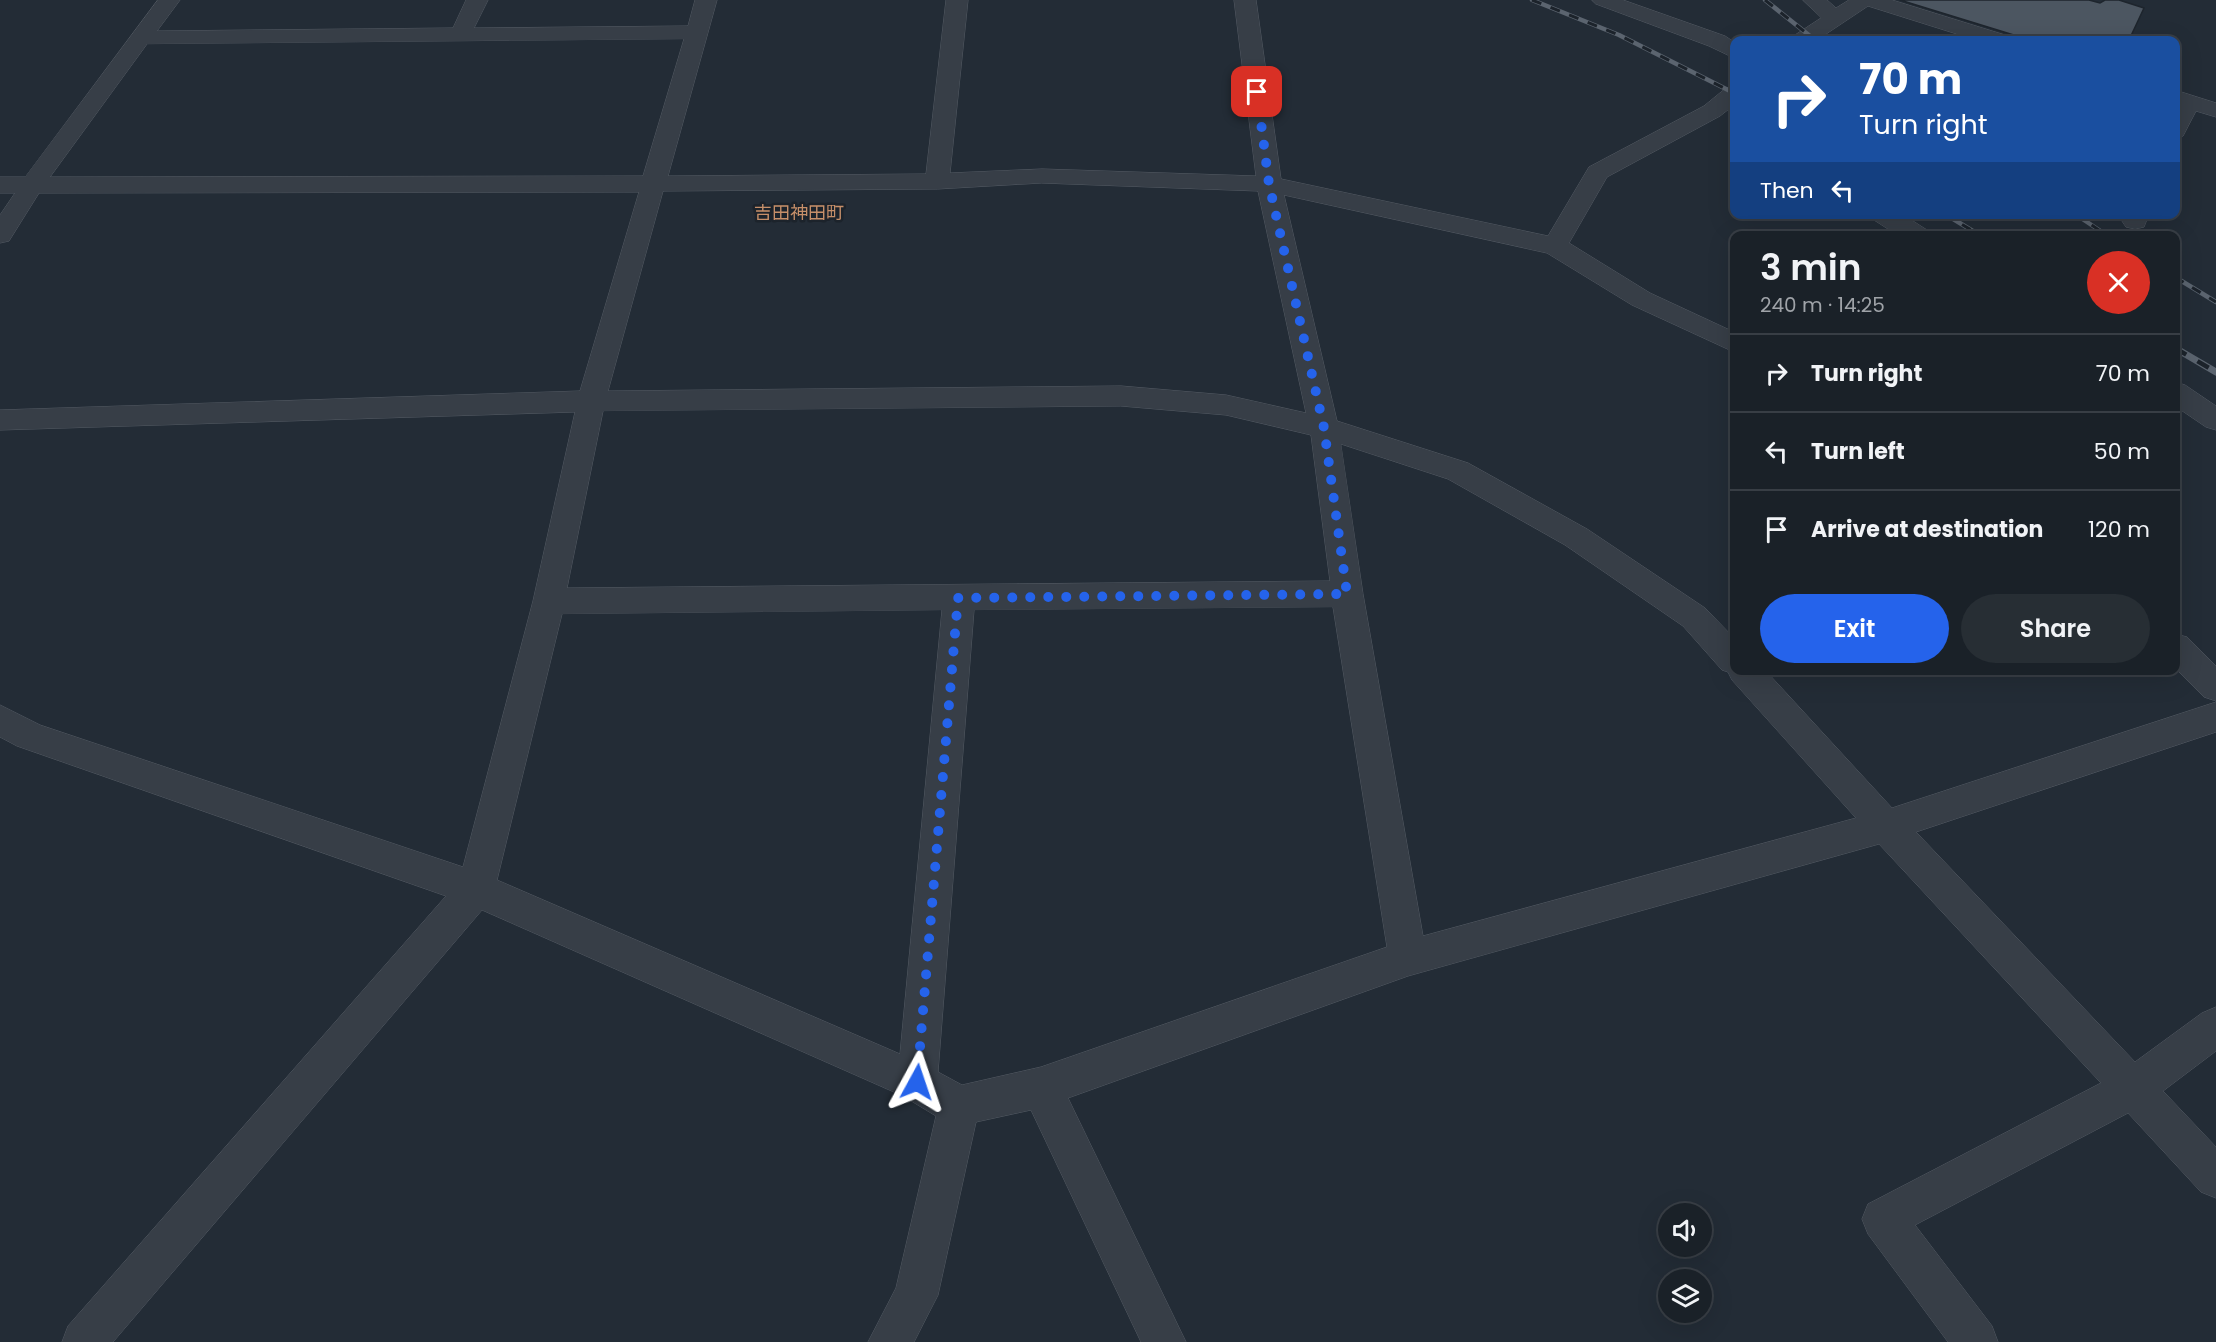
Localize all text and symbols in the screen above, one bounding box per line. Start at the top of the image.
text: 70 m [1859,50,1962,109]
icon: right [1760,60,1838,138]
pin [1231,66,1282,117]
icon: arrive [1240,75,1273,108]
text: Turn right [1859,106,1988,143]
icon: left [1826,174,1859,207]
text: Then [1760,175,1814,206]
district label: 吉田神田町 [754,200,844,225]
text: 3 min [1760,242,1862,293]
button: close [2087,251,2150,314]
text: 240 m · 14:25 [1760,291,1885,319]
icon: right [1760,357,1793,390]
text: Turn right [1811,358,1922,389]
text: 70 m [2096,358,2150,389]
icon: left [1760,435,1793,468]
text: Turn left [1811,436,1905,467]
text: 50 m [2094,436,2150,467]
icon: arrive [1760,513,1793,546]
text: Arrive at destination [1811,514,2043,545]
text: 120 m [2088,514,2150,545]
button: Exit [1760,594,1949,663]
button: Share [1961,594,2150,663]
position arrow [885,1050,949,1114]
map controls [1658,1203,1712,1323]
button: sound [1658,1203,1712,1257]
button: layers [1658,1269,1712,1323]

